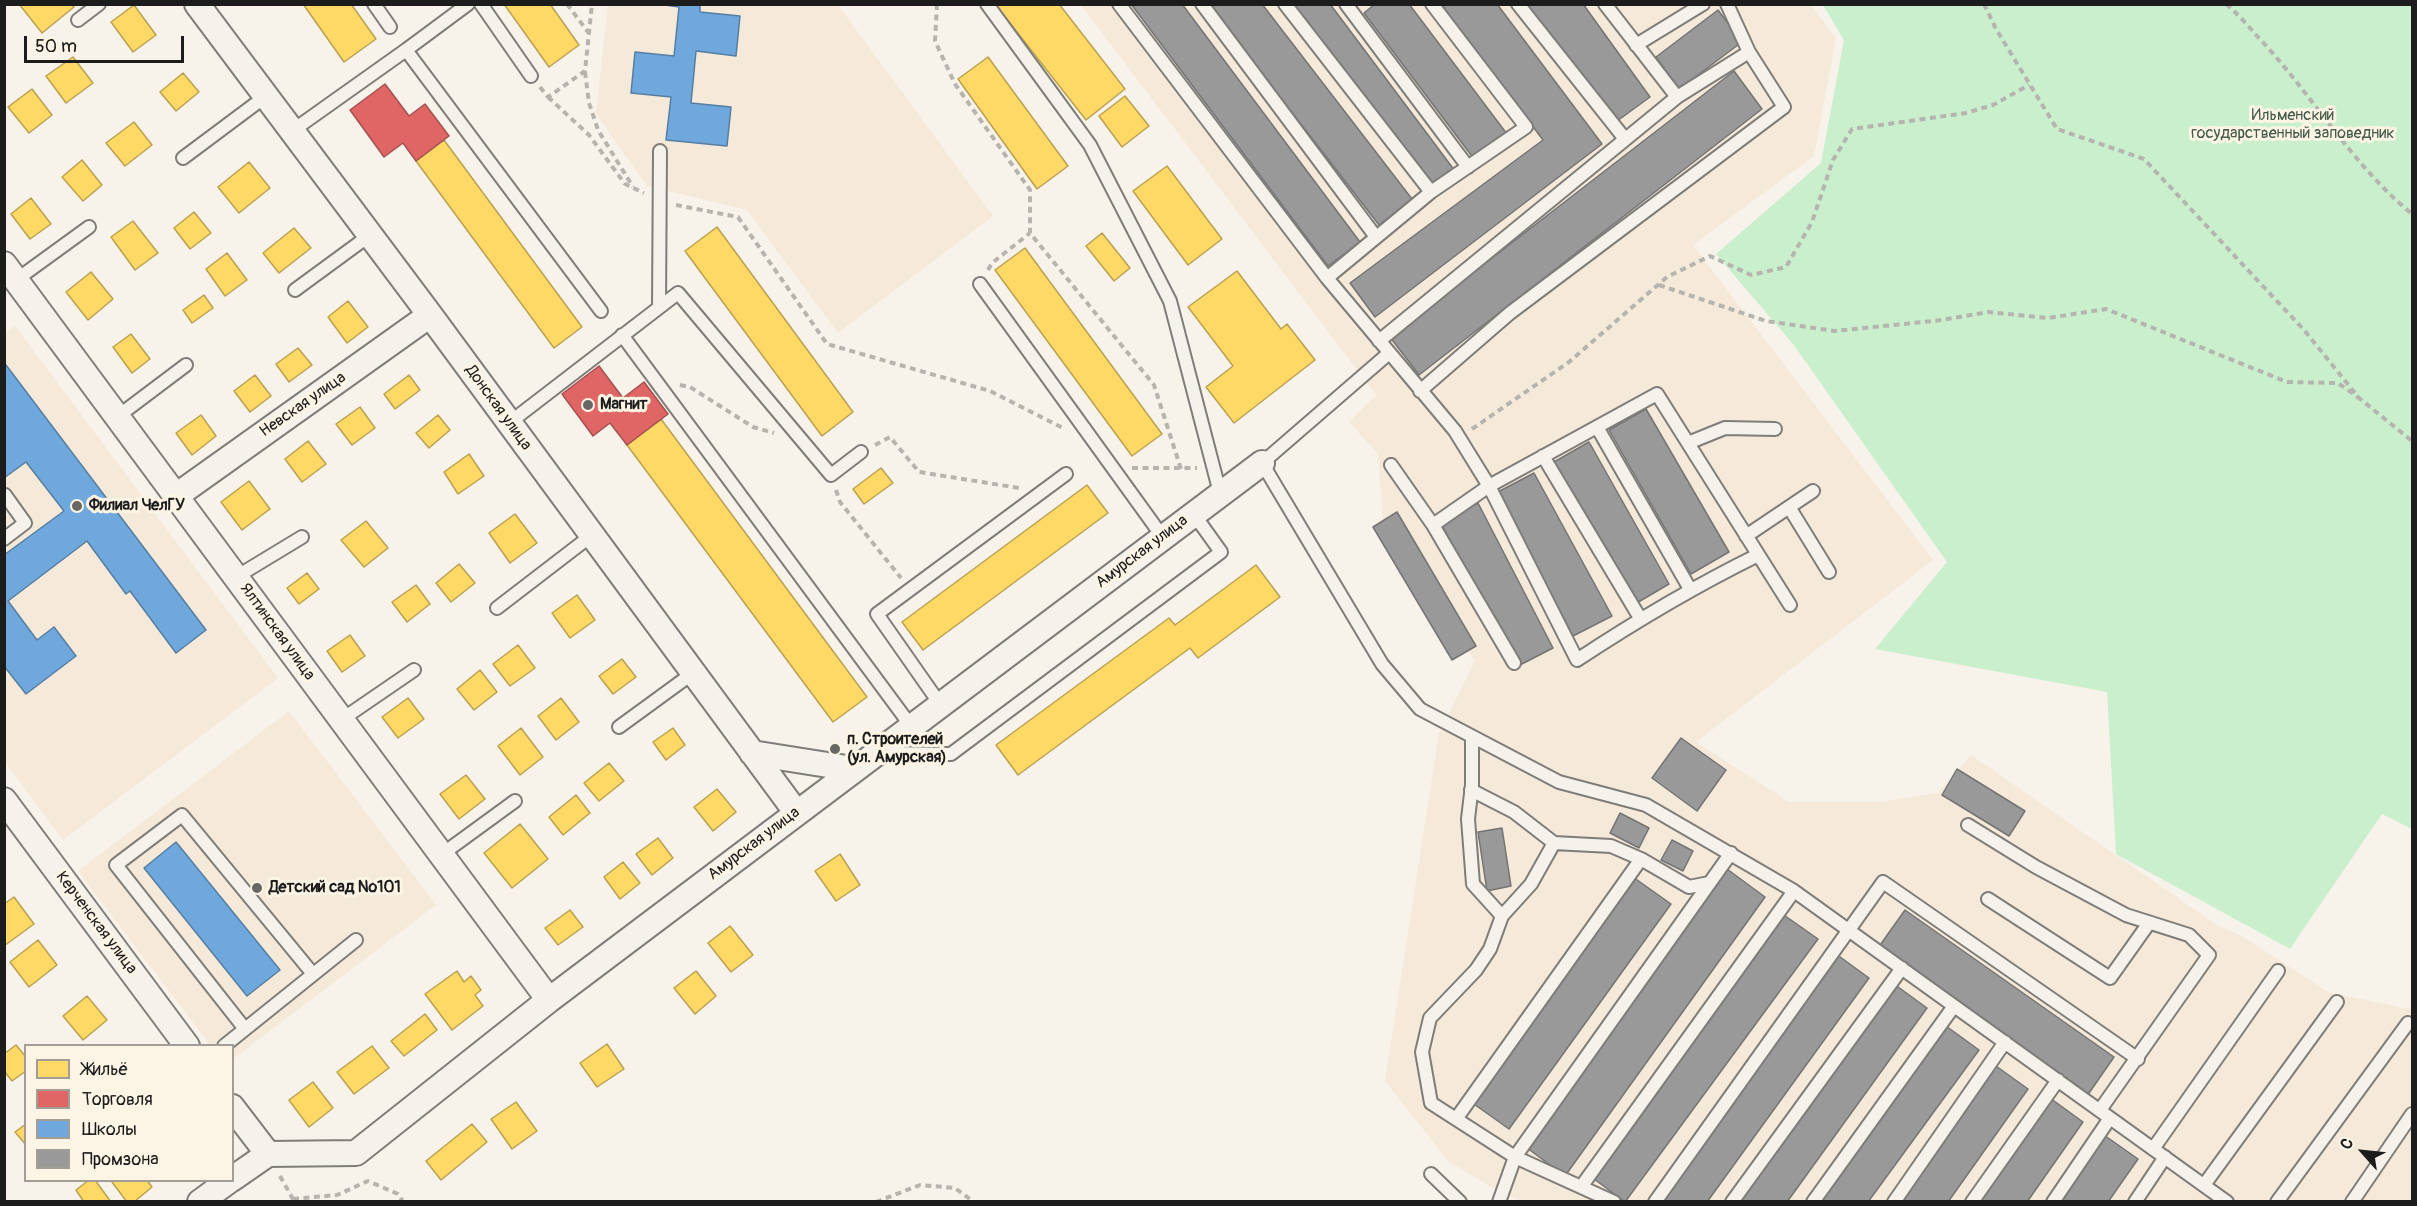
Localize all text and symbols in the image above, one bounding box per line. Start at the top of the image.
scale bar [27,24,188,62]
text: 50 m [35,35,77,58]
park label: Ильменский государственный заповедник [2191,106,2395,144]
street label: Донская улица [461,362,535,454]
street label: Невская улица [256,368,350,442]
place label: Магнит [600,395,648,415]
marker: Магнит [581,398,595,412]
place label: Филиал ЧелГУ [89,496,185,516]
marker: Филиал ЧелГУ [70,499,84,513]
street label: Амурская улица [1092,511,1192,593]
street label: Ялтинская улица [235,580,319,684]
place label: п. Строителей (ул. Амурская) [847,730,947,768]
marker: п. Строителей (ул. Амурская) [828,742,842,756]
street label: Амурская улица [704,803,804,885]
street label: Керченская улица [51,868,141,978]
place label: Детский сад №101 [269,878,401,898]
marker: Детский сад №101 [250,881,264,895]
legend [24,1044,234,1182]
text: Жильё [82,1058,128,1081]
text: Торговля [82,1088,153,1111]
text: Школы [82,1118,137,1141]
north arrow [2333,1122,2393,1182]
text: С [2336,1135,2358,1153]
text: Промзона [82,1148,159,1171]

